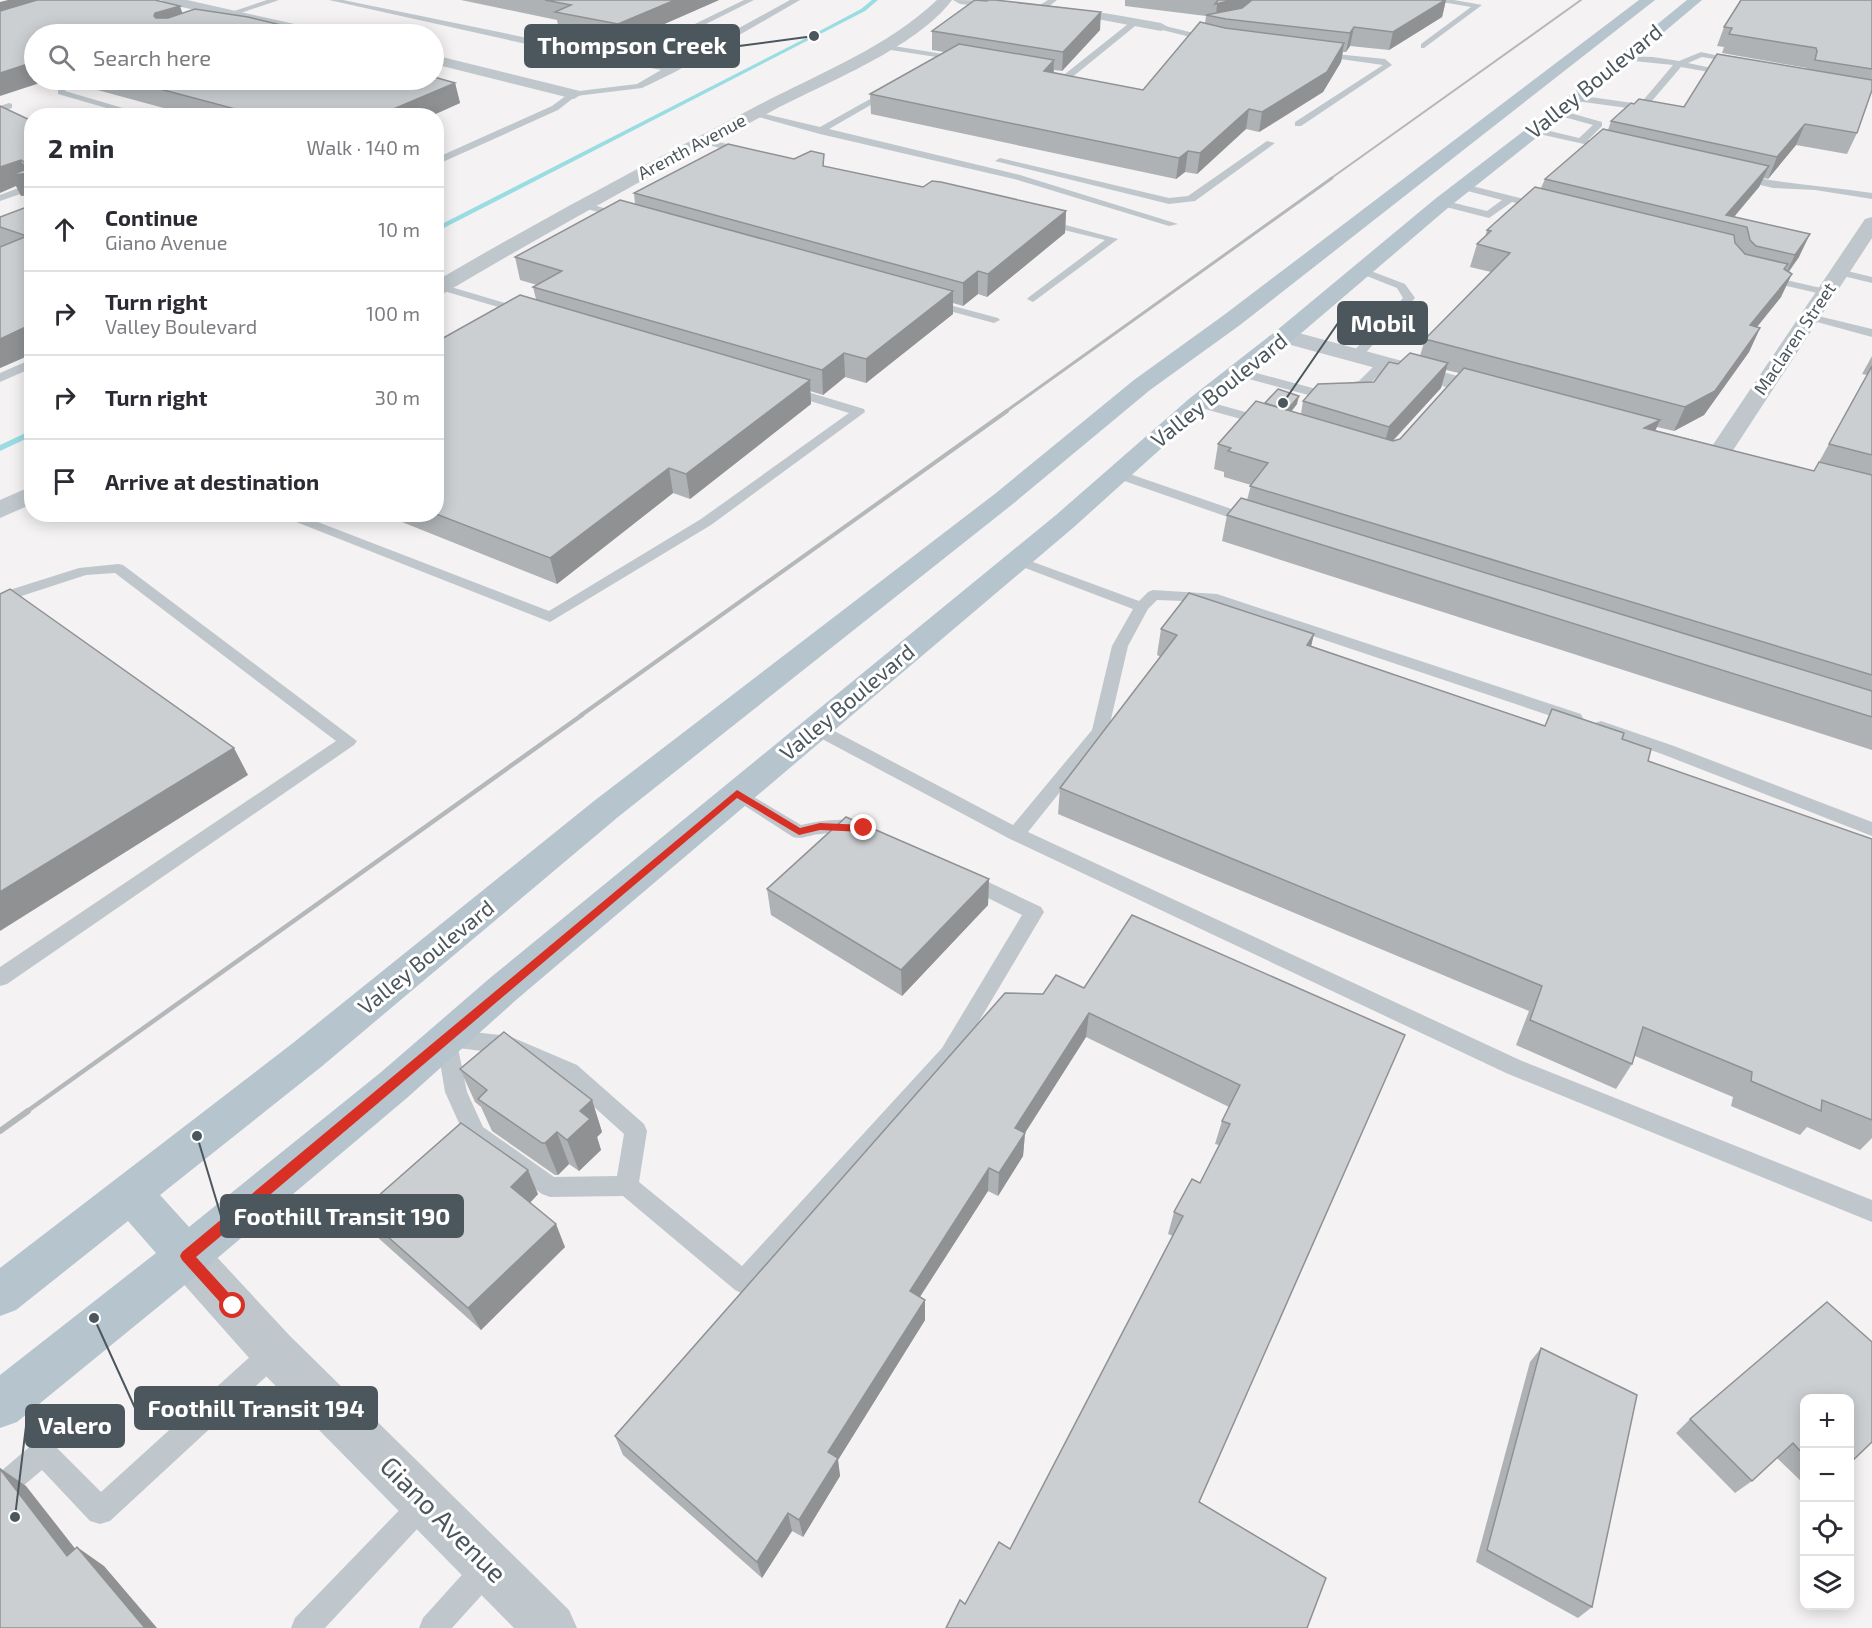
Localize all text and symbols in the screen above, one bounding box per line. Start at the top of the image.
street label: Valley Boulevard [1520,17,1667,143]
search box [24,24,444,90]
callout: Thompson Creek [525,25,739,67]
text: Thompson Creek [537,30,727,59]
icon: search [45,41,78,74]
text: Search here [93,44,211,70]
street label: Arenth Avenue [634,108,749,184]
text: 2 min [48,132,114,163]
text: Walk · 140 m [306,135,420,159]
text: Continue [105,204,198,230]
icon: ahead [48,213,81,246]
text: 10 m [378,217,420,241]
text: Giano Avenue [105,230,227,254]
street label: Maclaren Street [1748,278,1840,399]
text: Turn right [105,288,207,314]
icon: right [48,297,81,330]
text: 100 m [366,301,420,325]
callout: Mobil [1338,302,1427,344]
text: Mobil [1351,308,1416,337]
text: Valley Boulevard [105,314,257,338]
street label: Valley Boulevard [1145,326,1292,452]
icon: right [48,381,81,414]
text: Turn right [105,384,207,410]
text: 30 m [375,385,420,409]
icon: arrive [48,465,81,498]
text: Arrive at destination [105,468,319,494]
street label: Valley Boulevard [774,637,919,765]
route end [850,814,876,840]
street label: Valley Boulevard [352,893,499,1019]
callout: Foothill Transit 190 [221,1195,463,1237]
text: Foothill Transit 190 [234,1201,450,1230]
route start [219,1292,245,1318]
callout: Foothill Transit 194 [135,1387,377,1429]
text: Foothill Transit 194 [147,1393,365,1422]
map controls [1800,1394,1854,1610]
button: + [1800,1394,1854,1448]
callout: Valero [26,1405,124,1447]
text: Valero [38,1410,112,1439]
button: − [1800,1448,1854,1502]
street label: Giano Avenue [375,1449,514,1588]
button: locate [1800,1502,1854,1556]
button: layers [1800,1556,1854,1610]

